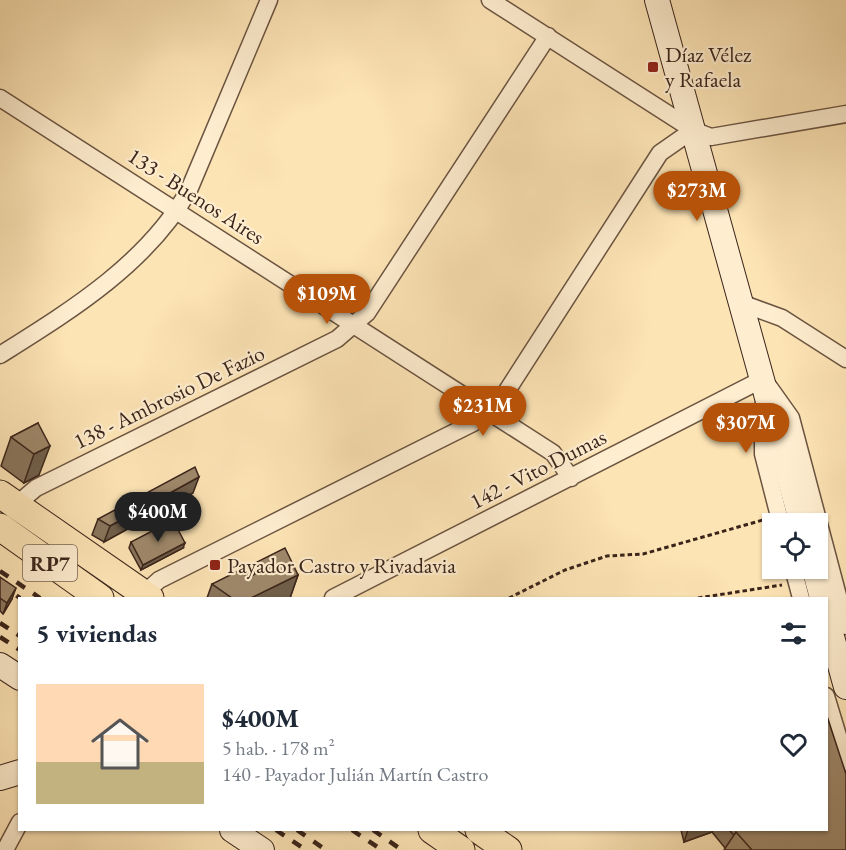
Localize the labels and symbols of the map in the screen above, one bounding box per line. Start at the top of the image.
place label: Díaz Vélez y Rafaela [665,40,752,94]
marker: Díaz Vélez y Rafaela [646,60,660,74]
street label: 133 - Buenos Aires [122,141,270,251]
pin: $273M [655,171,739,222]
pin: $109M [285,274,369,325]
street label: 138 - Ambrosio De Fazio [69,338,270,456]
pin: $231M [441,386,525,437]
pin: $307M [704,403,788,454]
street label: 142 - Vito Dumas [465,422,611,516]
pin: $400M [116,492,200,543]
road number: RP7 [23,545,77,581]
place label: Payador Castro y Rivadavia [227,551,456,580]
marker: Payador Castro y Rivadavia [208,558,222,572]

